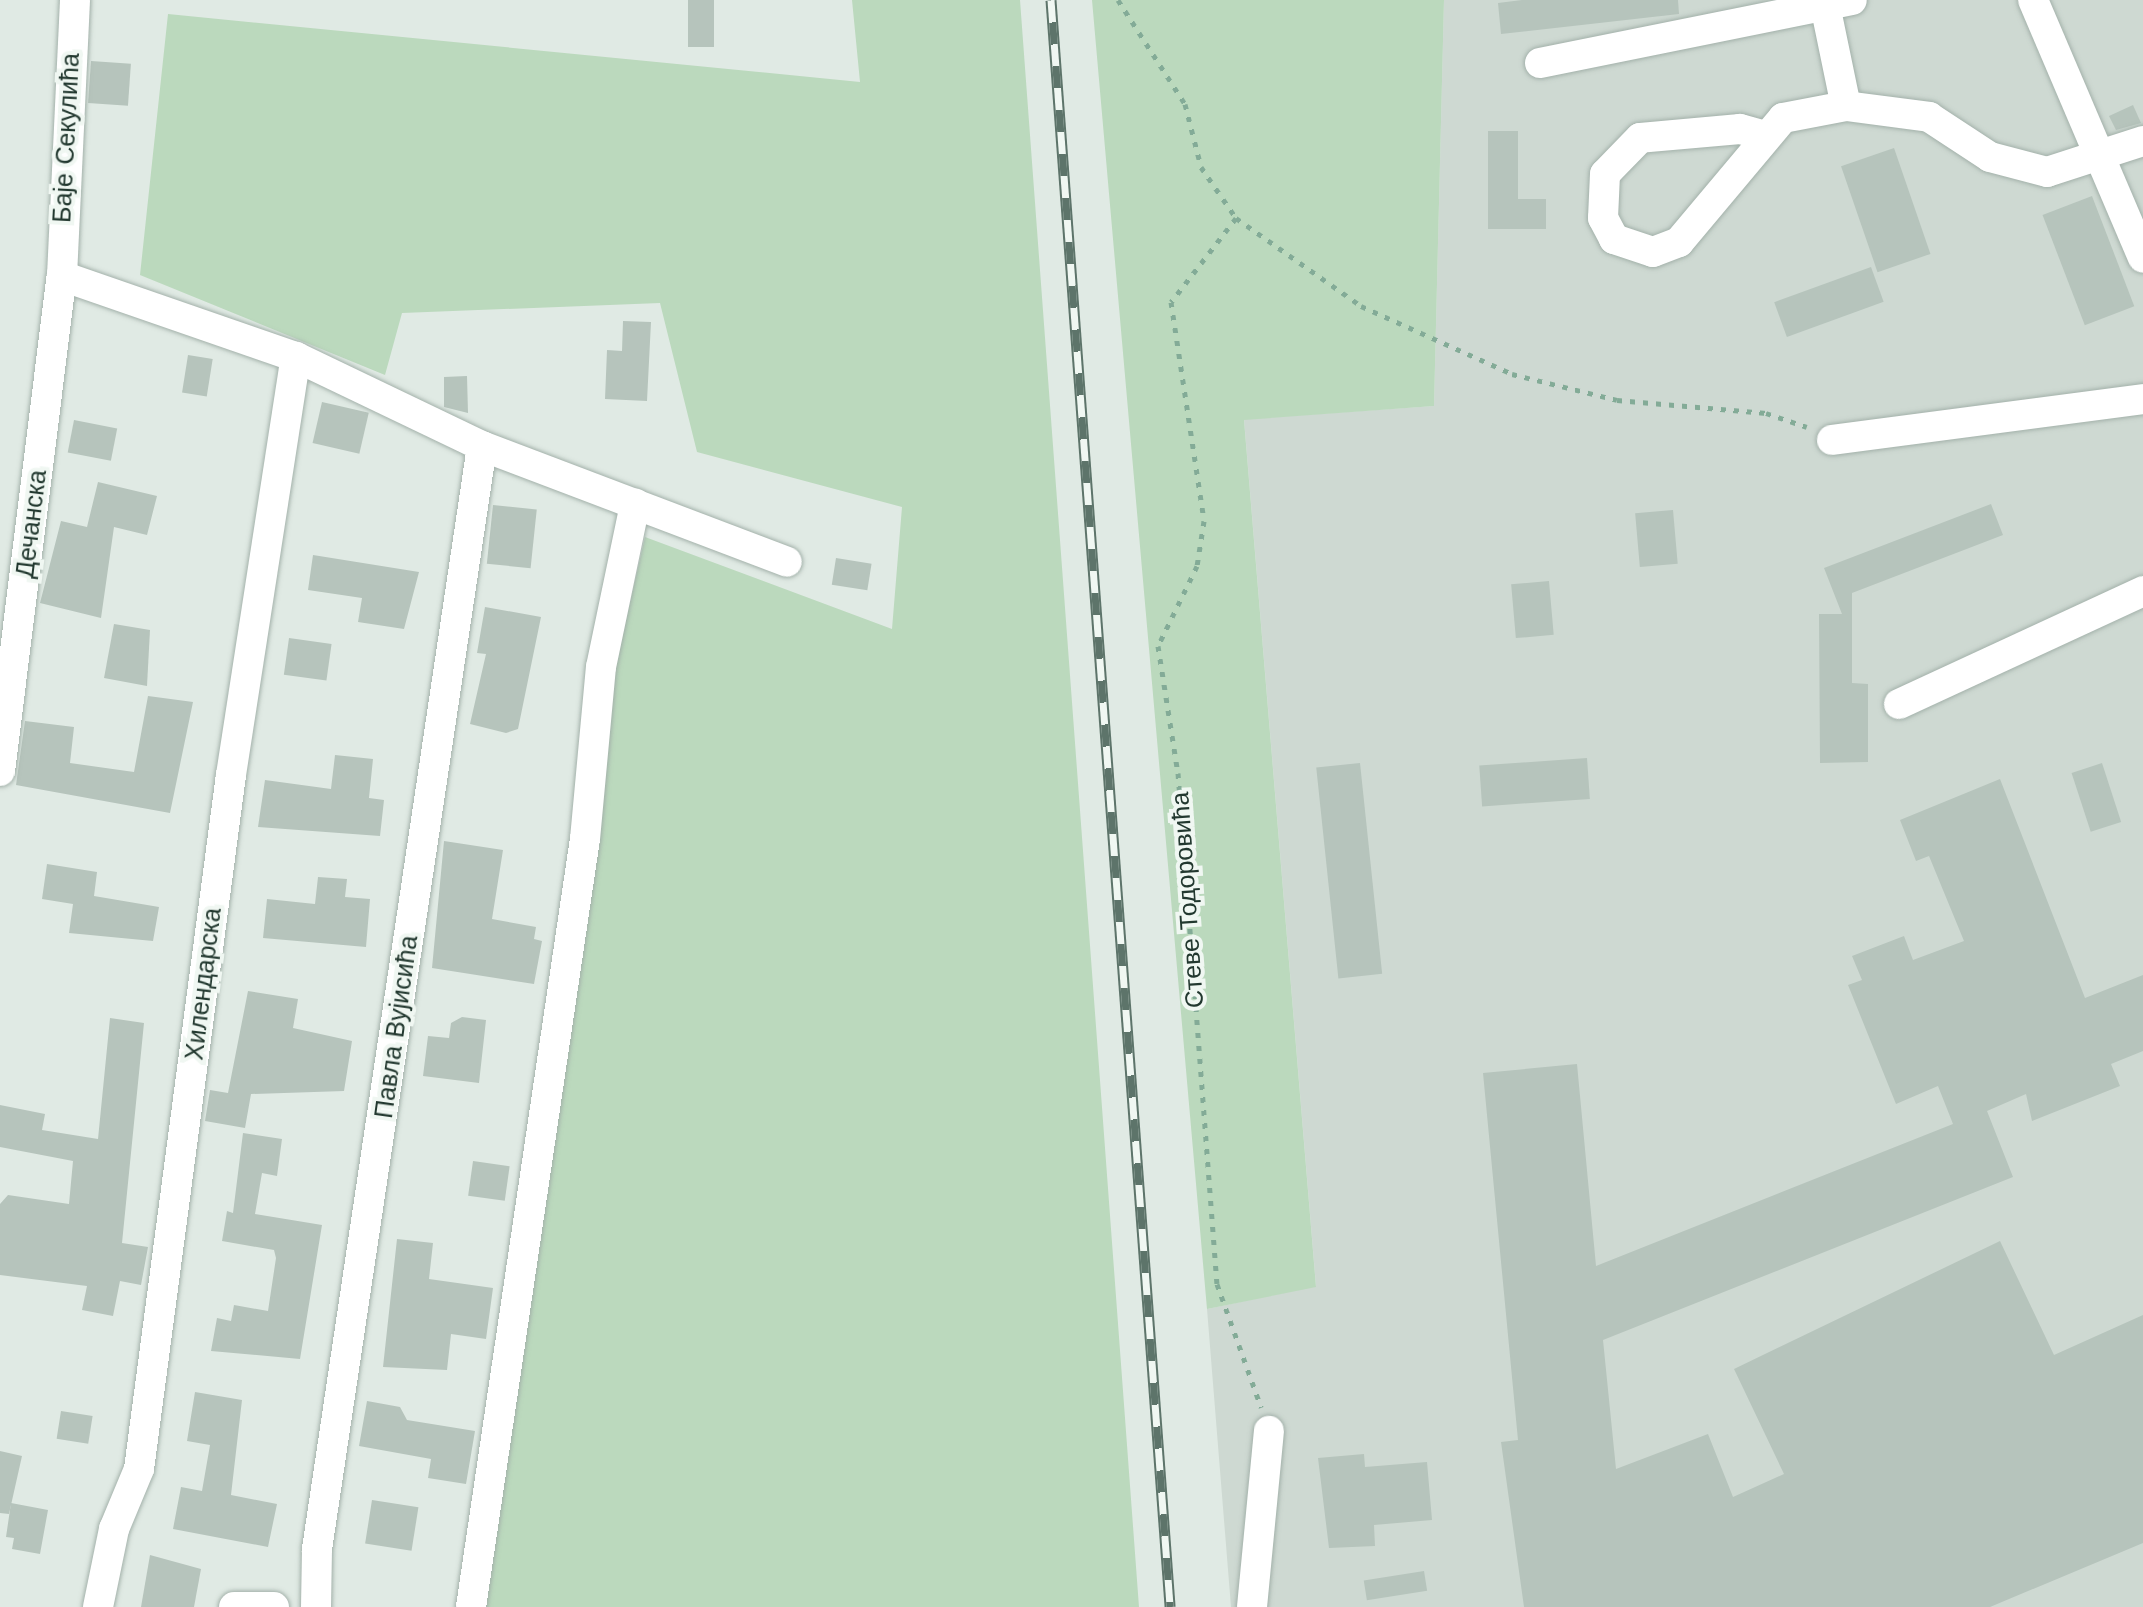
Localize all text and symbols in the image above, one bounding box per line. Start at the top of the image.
street label: Баје Секулића [48,52,86,224]
street label: Дечанска [10,468,54,580]
street label: Стеве Тодоровића [1165,791,1211,1009]
street label: Хилендарска [180,906,228,1062]
street label: Павла Вујисића [369,934,425,1120]

